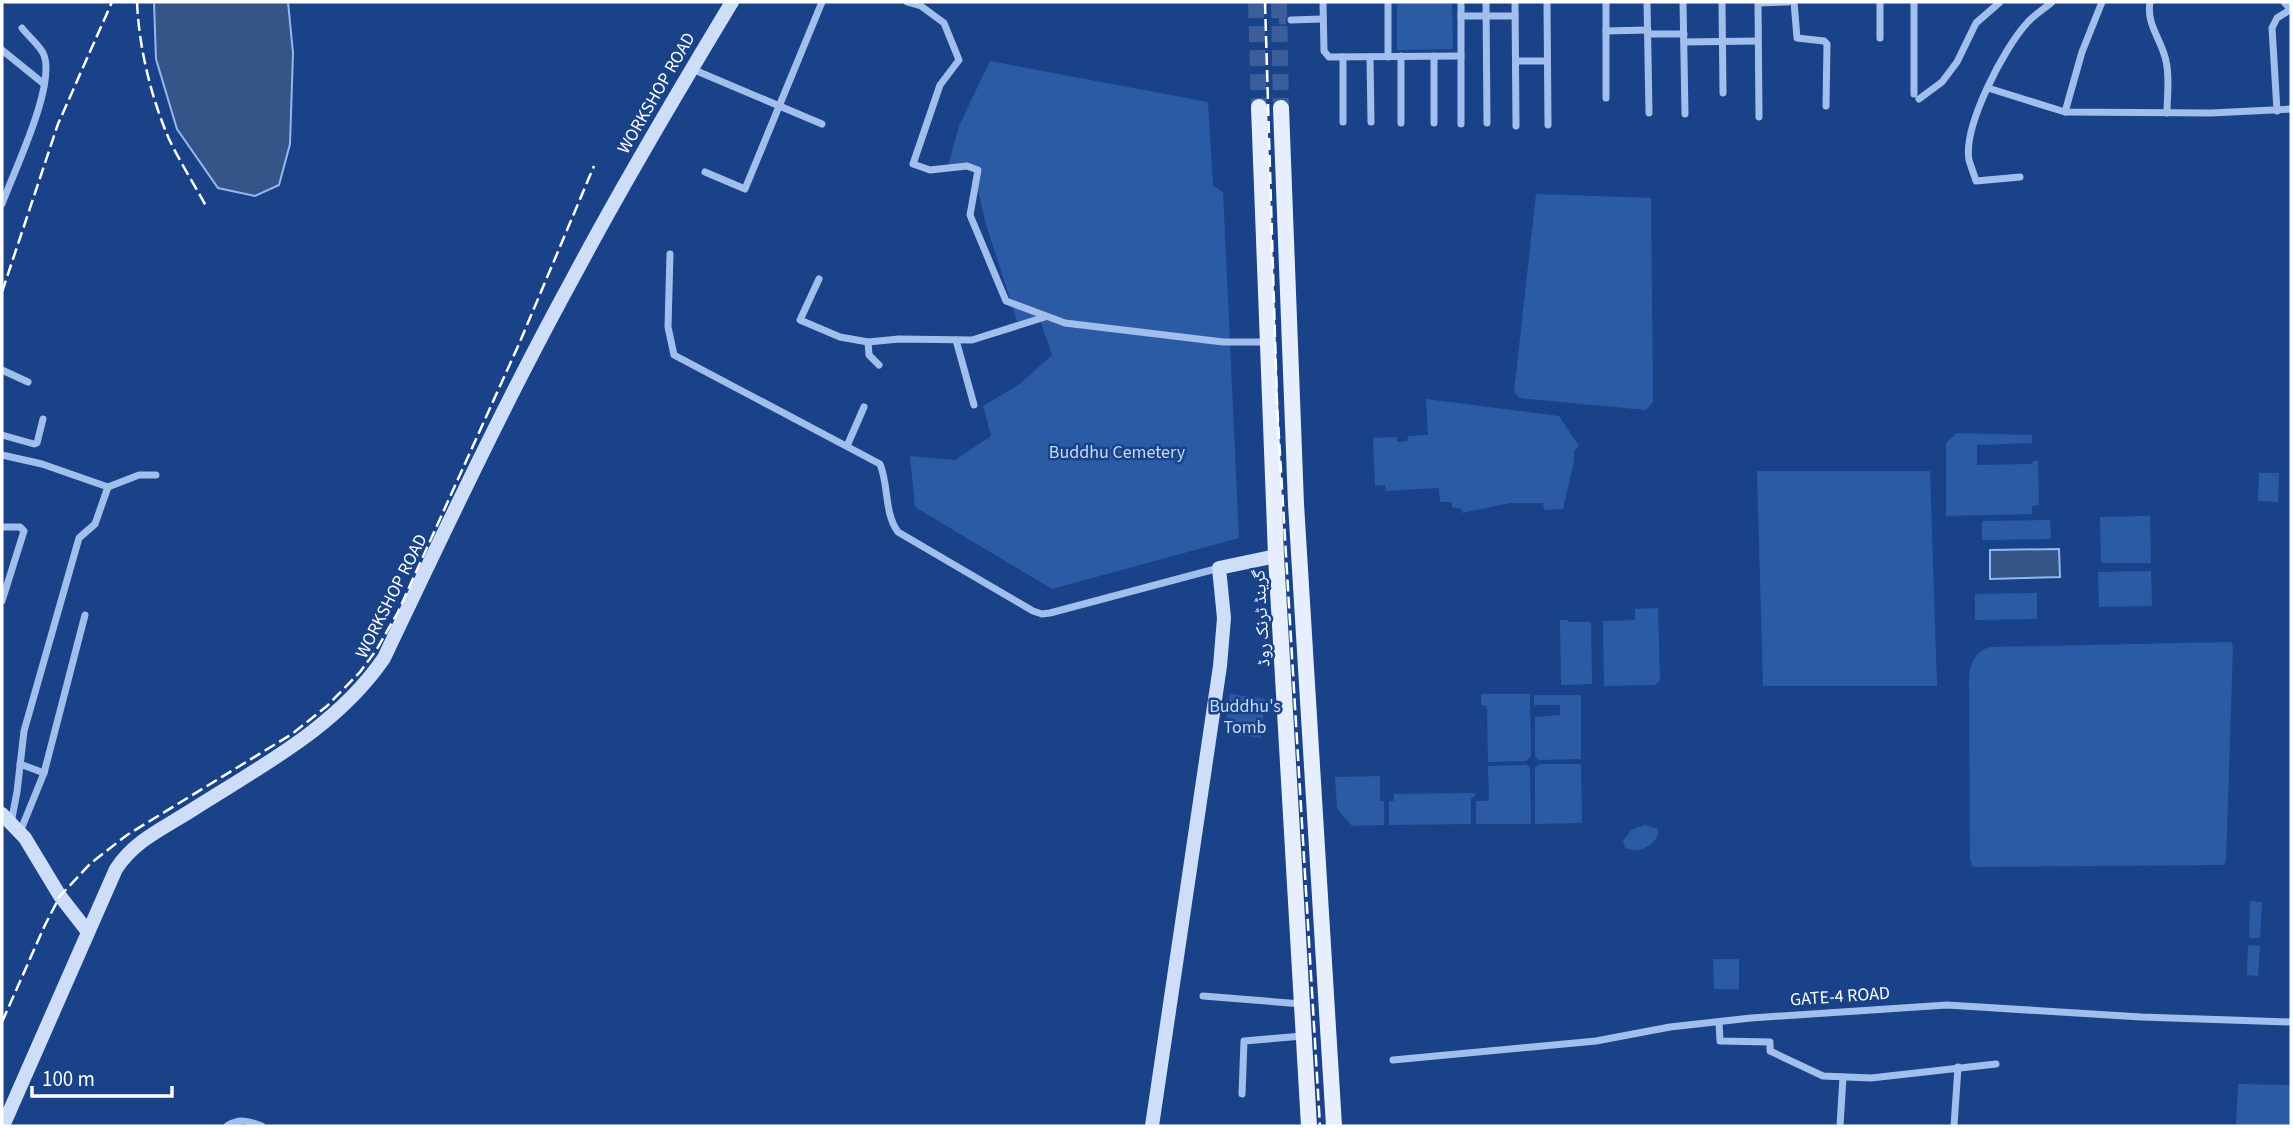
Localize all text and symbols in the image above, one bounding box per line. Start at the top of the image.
street label: WORKSHOP ROAD [611,28,701,159]
park label: Buddhu Cemetery [1049,440,1186,465]
street label: WORKSHOP ROAD [349,530,434,663]
street label: گرینڈ ٹرنک روڈ [1246,568,1277,667]
park label: Buddhu's Tomb [1209,694,1281,740]
street label: GATE-4 ROAD [1789,981,1891,1012]
scale bar [32,1054,172,1098]
text: 100 m [42,1064,95,1094]

